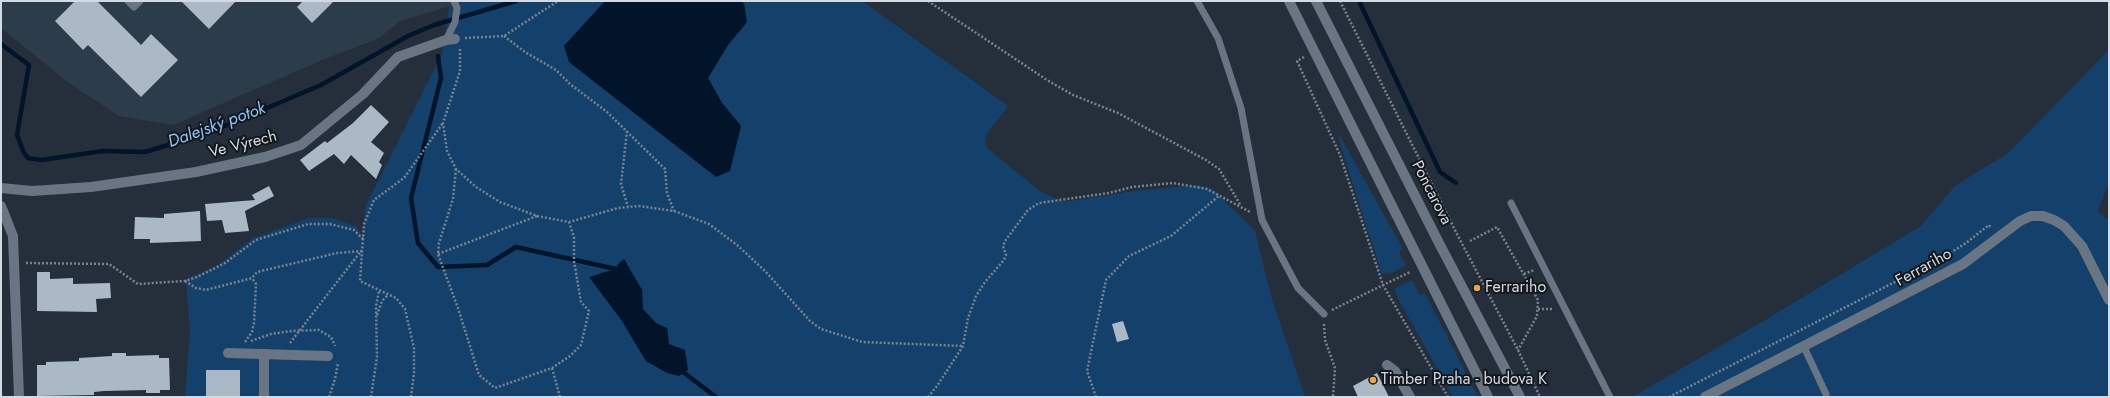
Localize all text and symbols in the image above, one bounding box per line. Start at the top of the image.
water label: Dalejský potok [165,99,269,153]
street label: Ve Výrech [207,127,279,163]
street label: Poncarova [1407,158,1455,228]
street label: Ferrariho [1893,245,1955,291]
place label: Ferrariho [1485,278,1546,298]
marker: Ferrariho [1472,283,1482,293]
place label: Timber Praha - budova K [1381,370,1547,390]
marker: Timber Praha - budova K [1368,375,1378,385]

